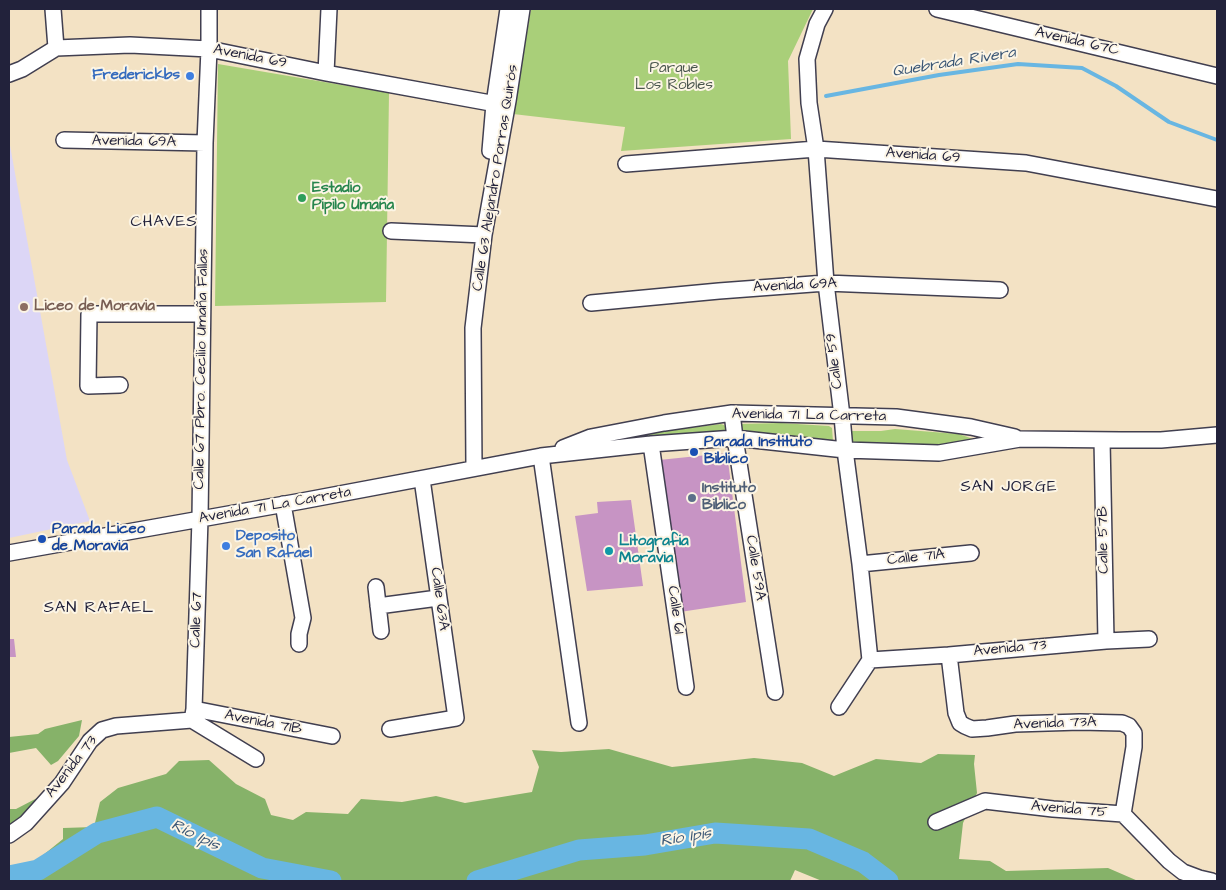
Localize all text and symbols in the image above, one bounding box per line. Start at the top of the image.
street label: Avenida 67C [1033,24,1121,60]
street label: Avenida 69 [212,41,288,73]
water label: Quebrada Rivera [891,44,1017,82]
park label: Parque Los Robles [635,60,713,95]
street label: Calle 63 Alejandro Porras Quirós [469,64,523,292]
place label: Frederickbs [92,67,180,85]
marker: Frederickbs [184,70,196,82]
street label: Avenida 69A [92,132,176,152]
street label: Avenida 69 [885,144,961,168]
place label: Estadio Pipilo Umaña [312,180,394,215]
marker: Estadio Pipilo Umaña [296,192,308,204]
district label: CHAVES [130,213,198,233]
street label: Calle 67 Pbro. Cecilio Umaña Fallas [191,248,213,490]
street label: Avenida 69A [753,275,837,297]
place label: Liceo de Moravia [34,298,155,316]
marker: Liceo de Moravia [18,301,30,313]
street label: Calle 59 [823,332,847,390]
street label: Avenida 71 La Carreta [732,406,886,426]
place label: Parada Instituto Biblico [704,434,812,469]
marker: Parada Instituto Biblico [688,446,700,458]
district label: SAN JORGE [959,478,1059,498]
place label: Instituto Biblico [702,480,756,515]
street label: Avenida 71 La Carreta [197,484,353,528]
marker: Instituto Biblico [686,492,698,504]
street label: Calle 57B [1094,506,1114,574]
place label: Parada Liceo de Moravia [52,521,145,556]
place label: Deposito San Rafael [236,528,312,563]
marker: Parada Liceo de Moravia [36,533,48,545]
place label: Litografia Moravia [619,533,689,568]
street label: Calle 59A [741,534,769,602]
marker: Deposito San Rafael [220,540,232,552]
marker: Litografia Moravia [603,545,615,557]
street label: Calle 71A [886,546,946,570]
street label: Calle 63A [426,566,452,632]
street label: Calle 61 [663,585,687,635]
street label: Calle 67 [187,592,207,648]
district label: SAN RAFAEL [42,599,156,619]
street label: Avenida 73 [973,637,1047,661]
street label: Avenida 71B [223,707,303,739]
street label: Avenida 73A [1013,714,1097,734]
street label: Avenida 73 [42,733,102,801]
street label: Avenida 75 [1030,798,1108,822]
water label: Río Ipís [168,816,222,856]
water label: Río Ipís [659,825,713,851]

